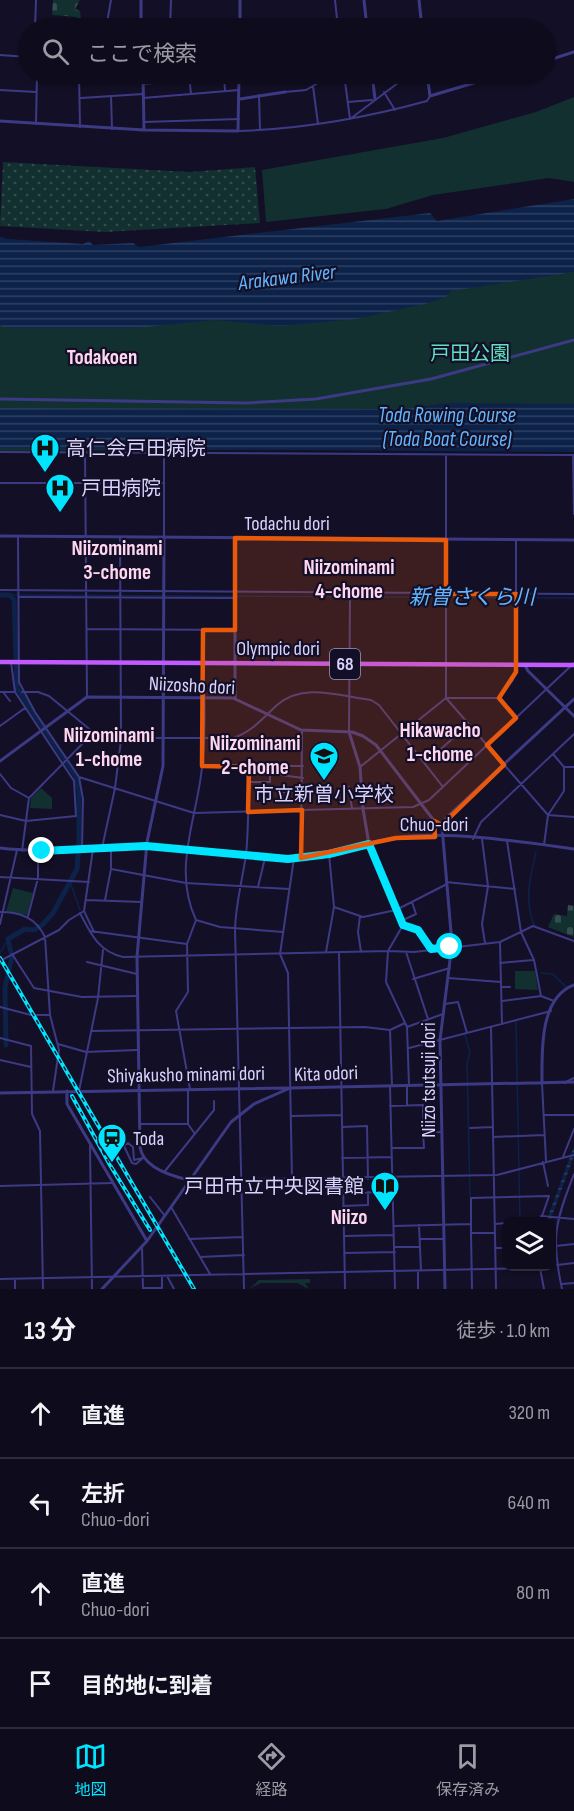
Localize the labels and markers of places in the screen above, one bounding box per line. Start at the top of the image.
hospital icon: 高仁会戸田病院 [29,432,61,474]
place label: 高仁会戸田病院 [66,437,206,461]
hospital icon: 戸田病院 [44,472,76,514]
place label: 戸田病院 [81,477,161,501]
school or university icon: 市立新曽小学校 [308,740,340,782]
place label: 市立新曽小学校 [254,783,394,807]
station icon: Toda [96,1122,128,1164]
place label: Toda [133,1127,164,1151]
library icon: 戸田市立中央図書館 [369,1170,401,1212]
place label: 戸田市立中央図書館 [184,1175,364,1199]

